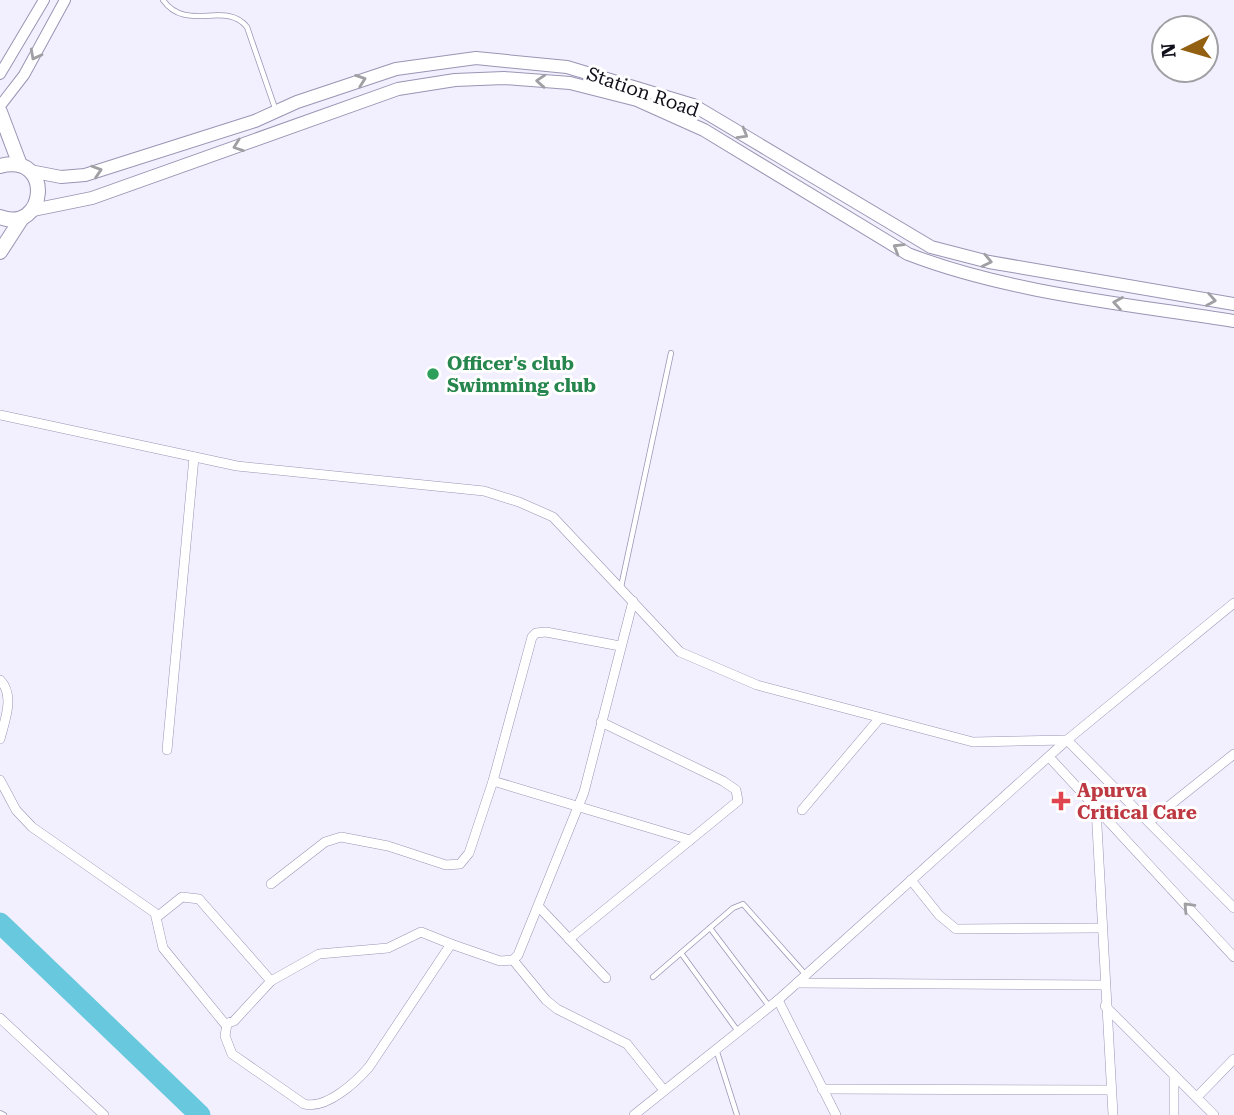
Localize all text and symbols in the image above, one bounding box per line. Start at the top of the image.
north arrow [1150,14,1220,84]
text: N [1156,42,1181,59]
one-way arrow [30,48,43,60]
street label: Station Road [584,62,702,122]
one-way arrow [355,74,367,88]
one-way arrow [535,74,546,89]
one-way arrow [736,126,749,139]
one-way arrow [233,138,245,152]
one-way arrow [91,165,103,179]
one-way arrow [893,243,906,256]
one-way arrow [981,253,993,268]
one-way arrow [1205,292,1217,307]
one-way arrow [1112,296,1124,311]
place label: Officer's club Swimming club [447,352,596,397]
marker: Officer's club Swimming club [425,366,441,382]
place label: Apurva Critical Care [1077,779,1197,824]
marker: Apurva Critical Care [1051,791,1071,811]
one-way arrow [1183,902,1196,915]

